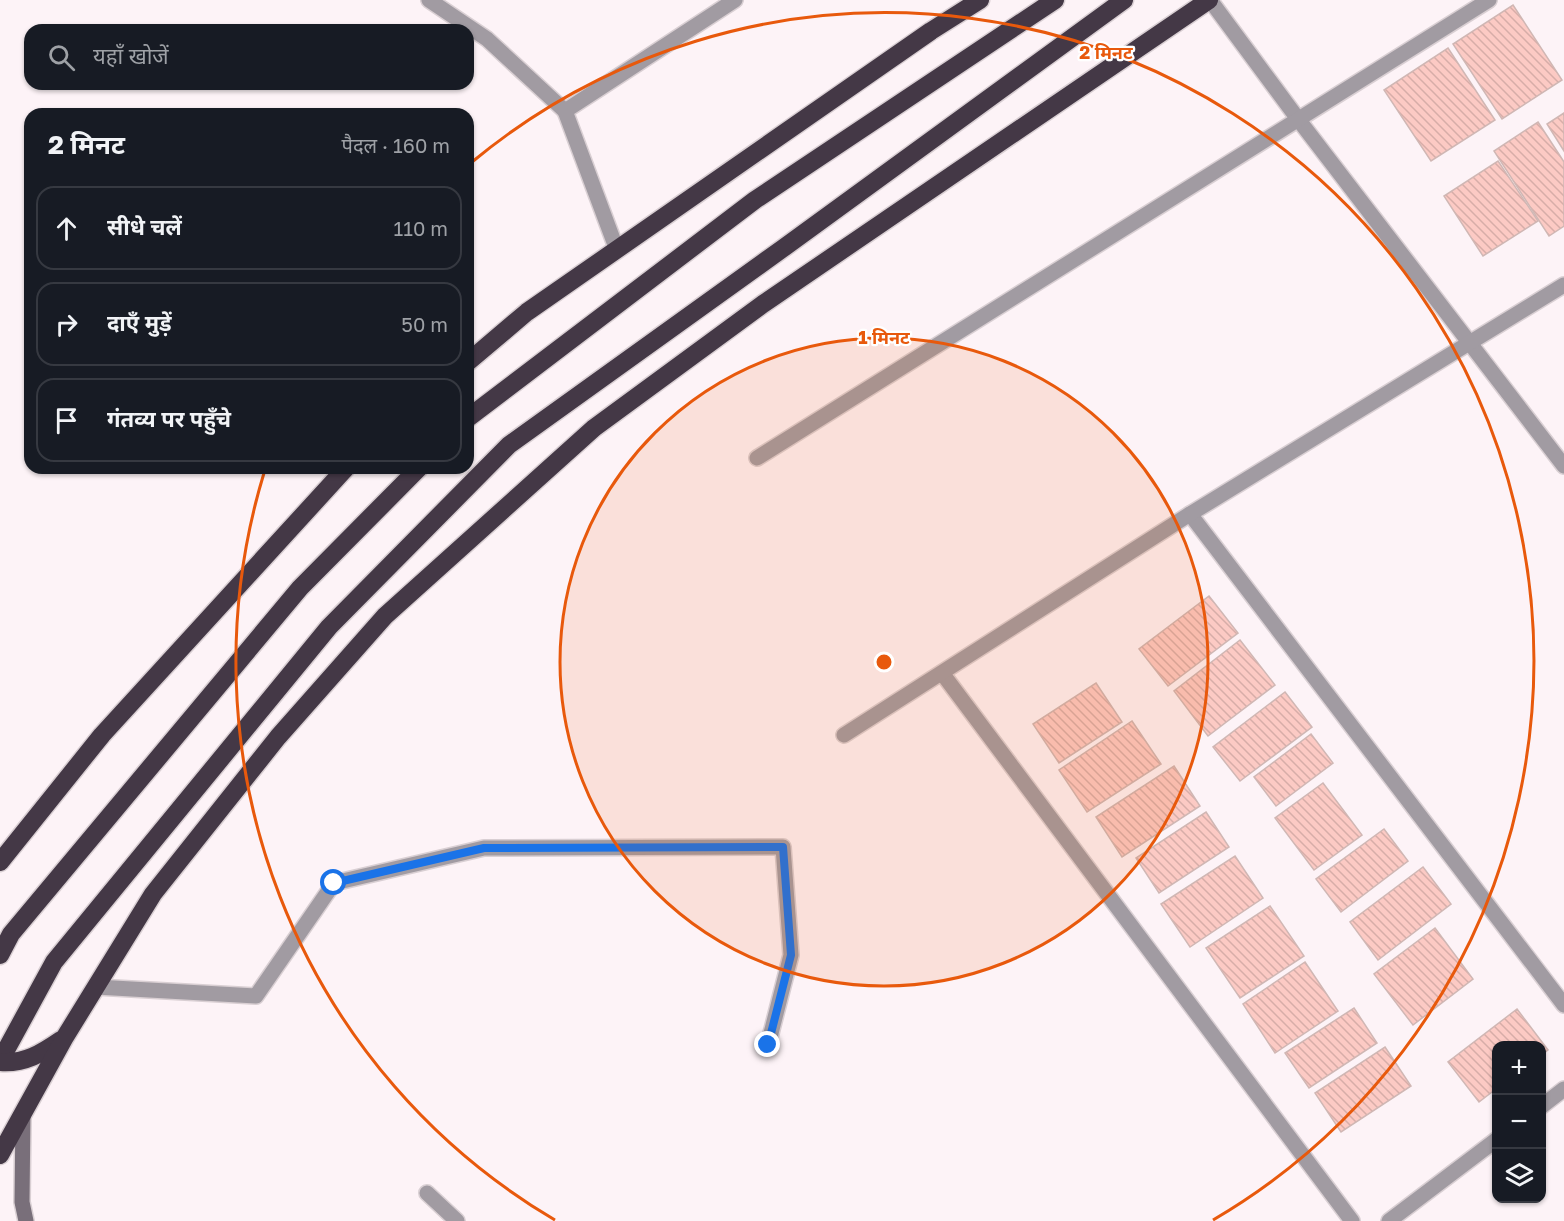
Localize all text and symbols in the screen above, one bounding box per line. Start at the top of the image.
search box [24,24,474,90]
icon: search [45,41,78,74]
text: 2 मिनट [1079,41,1133,63]
text: यहाँ खोजें [93,42,169,69]
text: 2 मिनट [48,129,125,160]
text: पैदल · 160 m [342,133,450,157]
icon: ahead [50,212,83,245]
text: सीधे चलें [107,213,182,240]
text: 110 m [394,216,448,240]
icon: right [50,308,83,341]
text: दाएँ मुड़ें [107,309,172,336]
text: 50 m [401,312,448,336]
text: 1 मिनट [858,326,910,348]
icon: arrive [50,404,83,437]
text: गंतव्य पर पहुँचे [107,405,231,432]
centre of rings [874,652,894,672]
route start [320,869,346,895]
route end [754,1031,780,1057]
map controls [1492,1041,1546,1203]
button: + [1492,1041,1546,1095]
button: − [1492,1095,1546,1149]
button: layers [1492,1149,1546,1203]

